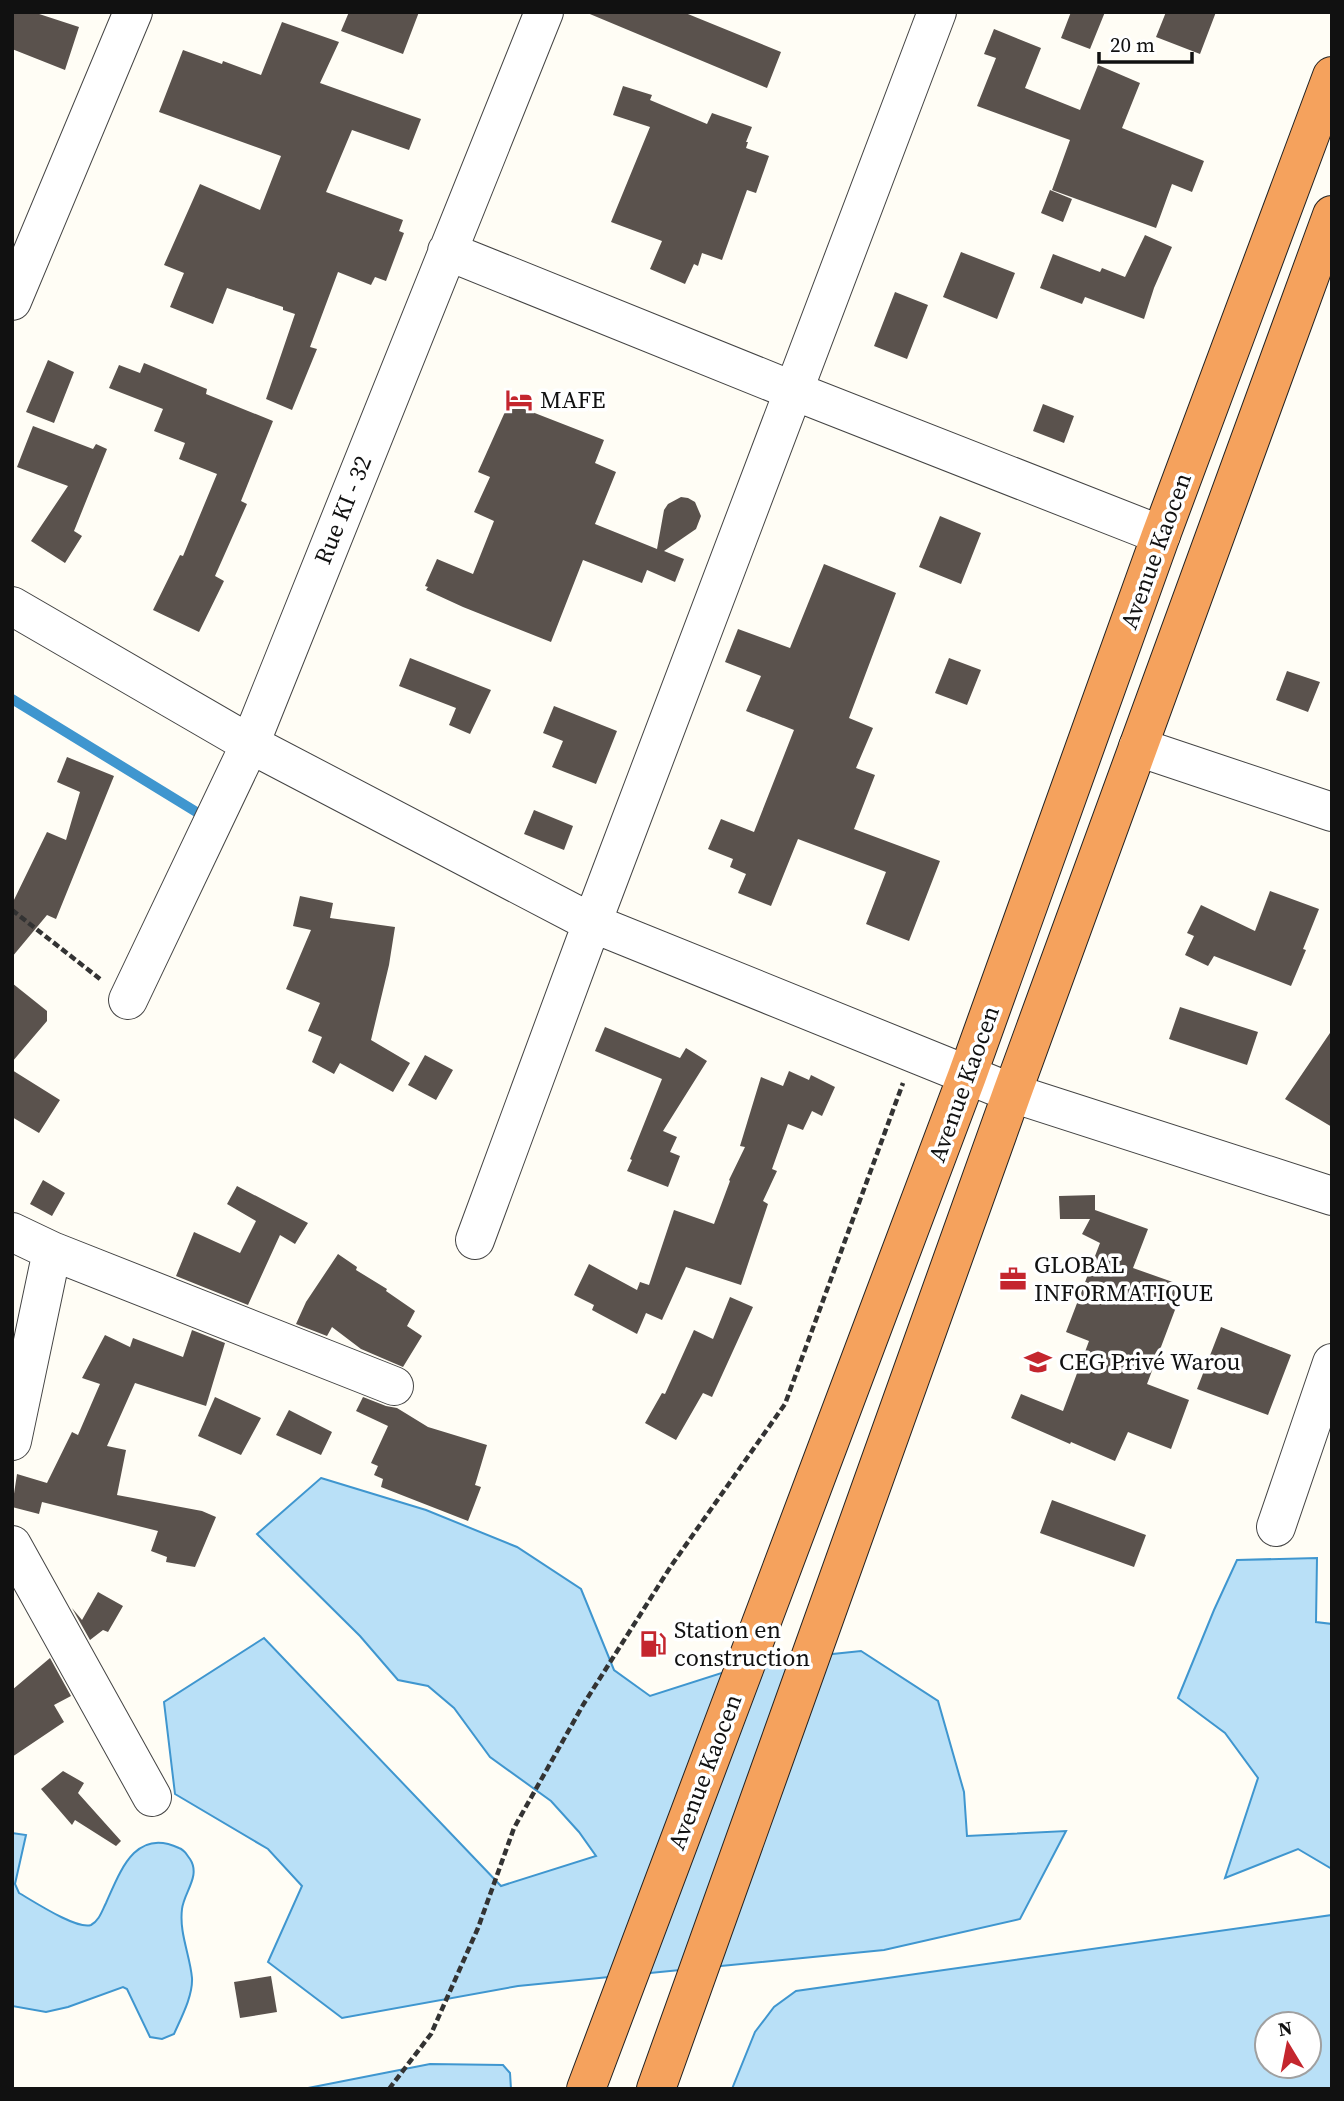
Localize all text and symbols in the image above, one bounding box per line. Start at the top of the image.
scale bar [1099,21,1192,65]
text: 20 m [1110,30,1155,59]
place label: MAFE [540,383,605,416]
hotel icon: MAFE [504,385,534,415]
street label: Rue KI - 32 [306,451,379,569]
street label: Avenue Kaocen [1112,468,1199,634]
street label: Avenue Kaocen [920,1001,1007,1167]
place label: GLOBAL INFORMATIQUE [1034,1248,1213,1309]
office icon: GLOBAL INFORMATIQUE [998,1264,1028,1294]
place label: CEG Privé Warou [1059,1345,1241,1378]
school or university icon: CEG Privé Warou [1023,1347,1053,1377]
place label: Station en construction [674,1613,810,1674]
fuel station icon: Station en construction [638,1629,668,1659]
street label: Avenue Kaocen [660,1689,749,1854]
north arrow [1253,2010,1323,2080]
text: N [1276,2014,1294,2042]

